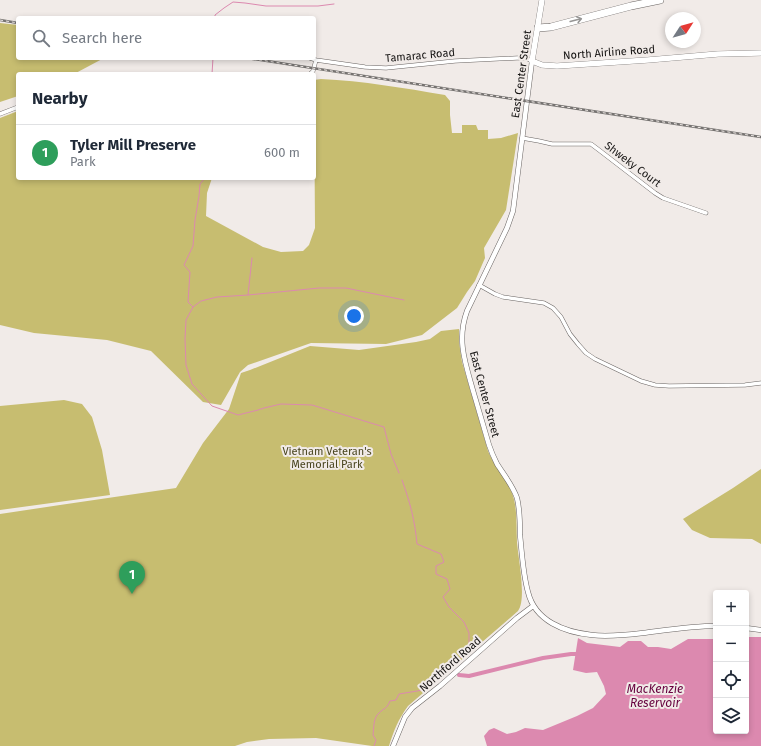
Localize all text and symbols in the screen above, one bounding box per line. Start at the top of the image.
north arrow [665,12,701,48]
search box [16,16,316,60]
one-way arrow [569,16,582,23]
icon: search [30,27,52,49]
text: Search here [62,29,142,47]
street label: East Center Street [509,29,534,119]
street label: North Airline Road [563,43,655,62]
street label: Tamarac Road [385,46,455,65]
text: Nearby [32,88,87,109]
text: Tyler Mill Preserve [70,136,196,154]
street label: Shweky Court [602,139,663,190]
text: 1 [42,145,48,160]
text: 600 m [264,145,300,160]
text: Park [70,154,96,169]
your location [344,306,364,326]
street label: East Center Street [467,350,502,439]
park label: Vietnam Veteran's Memorial Park [282,445,372,471]
pin: 1 [119,561,145,594]
map controls [713,590,749,734]
button: + [713,590,749,626]
button: − [713,626,749,662]
street label: Northford Road [417,634,484,695]
button: locate [713,662,749,698]
water label: MacKenzie Reservoir [627,682,683,710]
button: layers [713,698,749,734]

